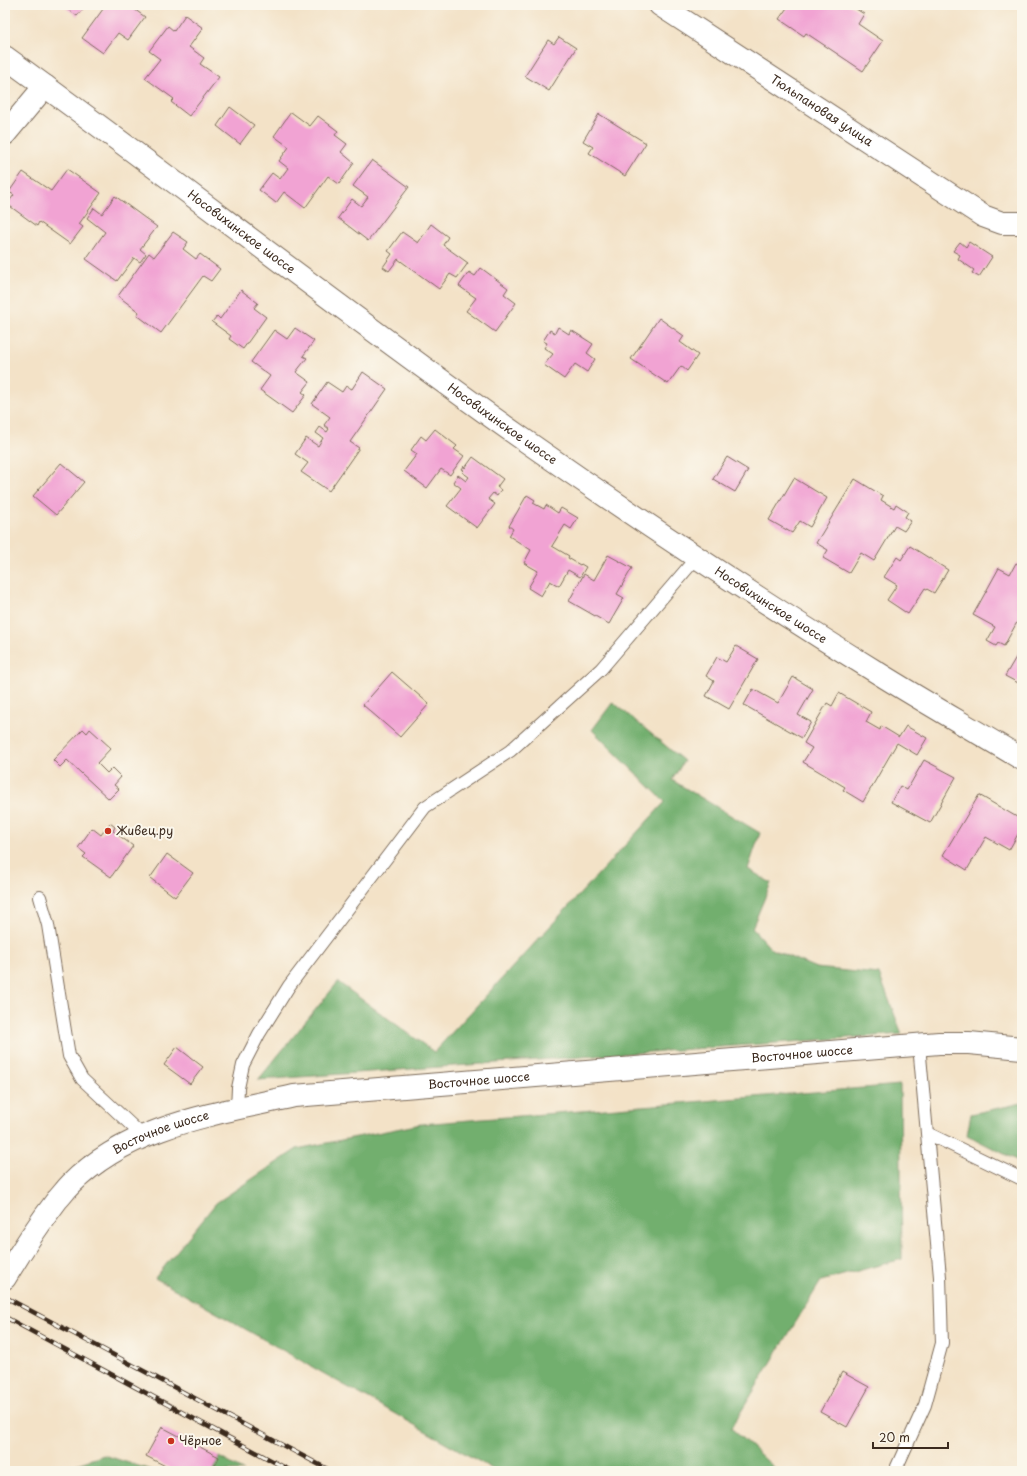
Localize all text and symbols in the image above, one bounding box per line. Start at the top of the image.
street label: Тюльпановая улица [767,70,877,150]
street label: Носовихинское шоссе [184,185,299,278]
street label: Носовихинское шоссе [444,378,561,468]
street label: Носовихинское шоссе [711,562,831,647]
place label: Живец.ру [116,821,173,839]
marker: Живец.ру [103,826,113,836]
street label: Восточное шоссе [750,1040,853,1066]
street label: Восточное шоссе [427,1067,530,1093]
street label: Восточное шоссе [109,1105,211,1158]
scale bar [873,1424,948,1450]
text: 20 m [879,1428,910,1446]
place label: Чёрное [179,1431,222,1449]
marker: Чёрное [166,1436,176,1446]

